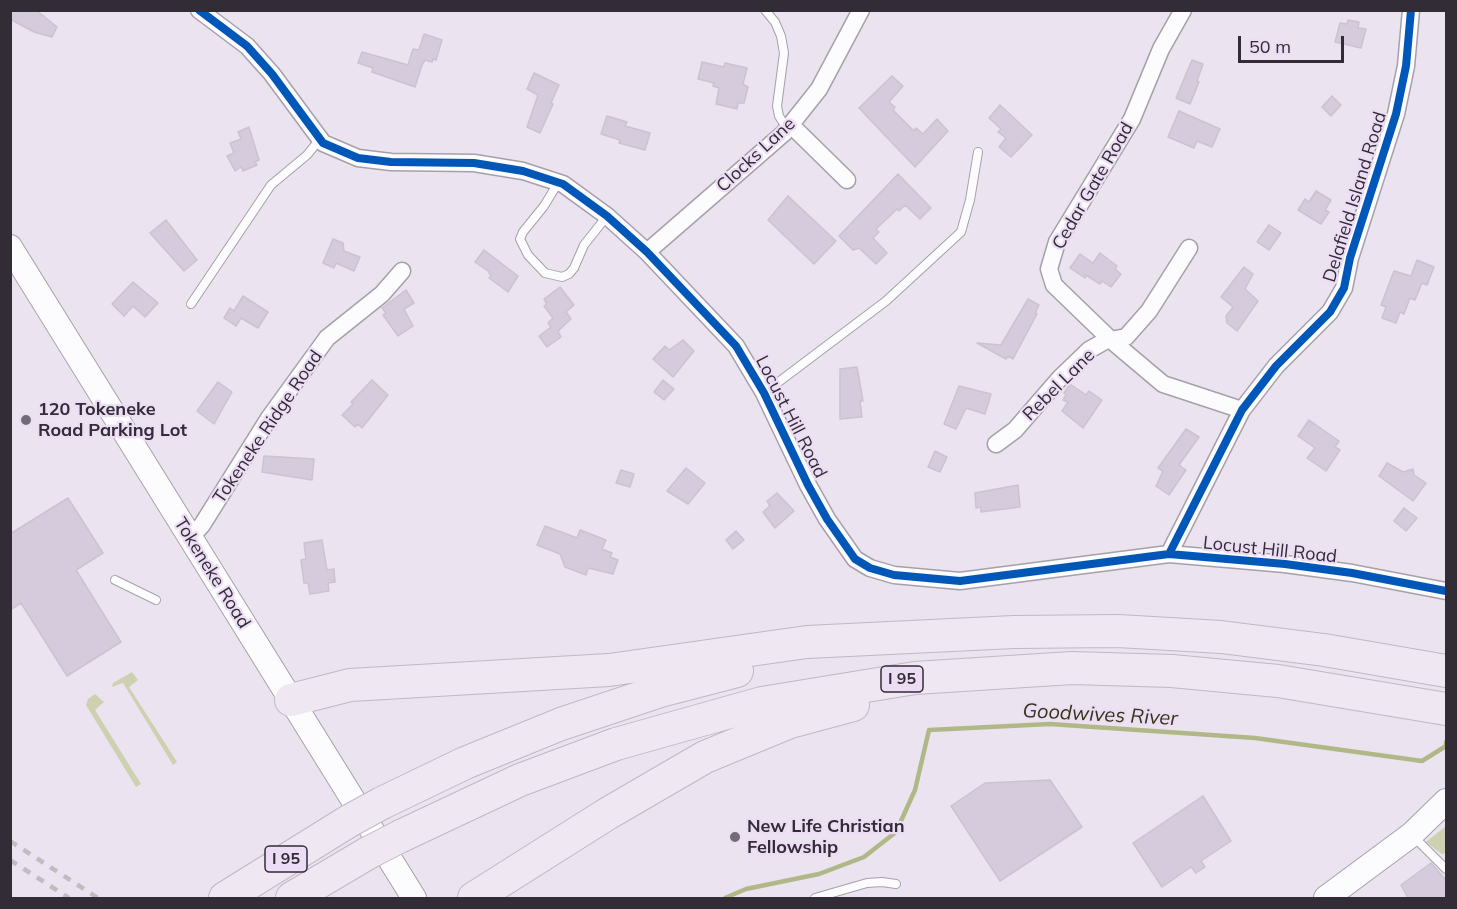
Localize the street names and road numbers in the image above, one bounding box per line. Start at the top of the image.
street label: Delafield Island Road [1319,109,1391,285]
street label: Clocks Lane [712,113,800,197]
street label: Cedar Gate Road [1048,119,1138,253]
street label: Rebel Lane [1019,345,1099,425]
street label: Tokeneke Ridge Road [209,347,327,507]
street label: Locust Hill Road [751,352,831,482]
street label: Tokeneke Road [169,514,255,632]
street label: Locust Hill Road [1202,532,1338,568]
road number: I 95 [881,666,923,692]
road number: I 95 [265,846,307,872]

